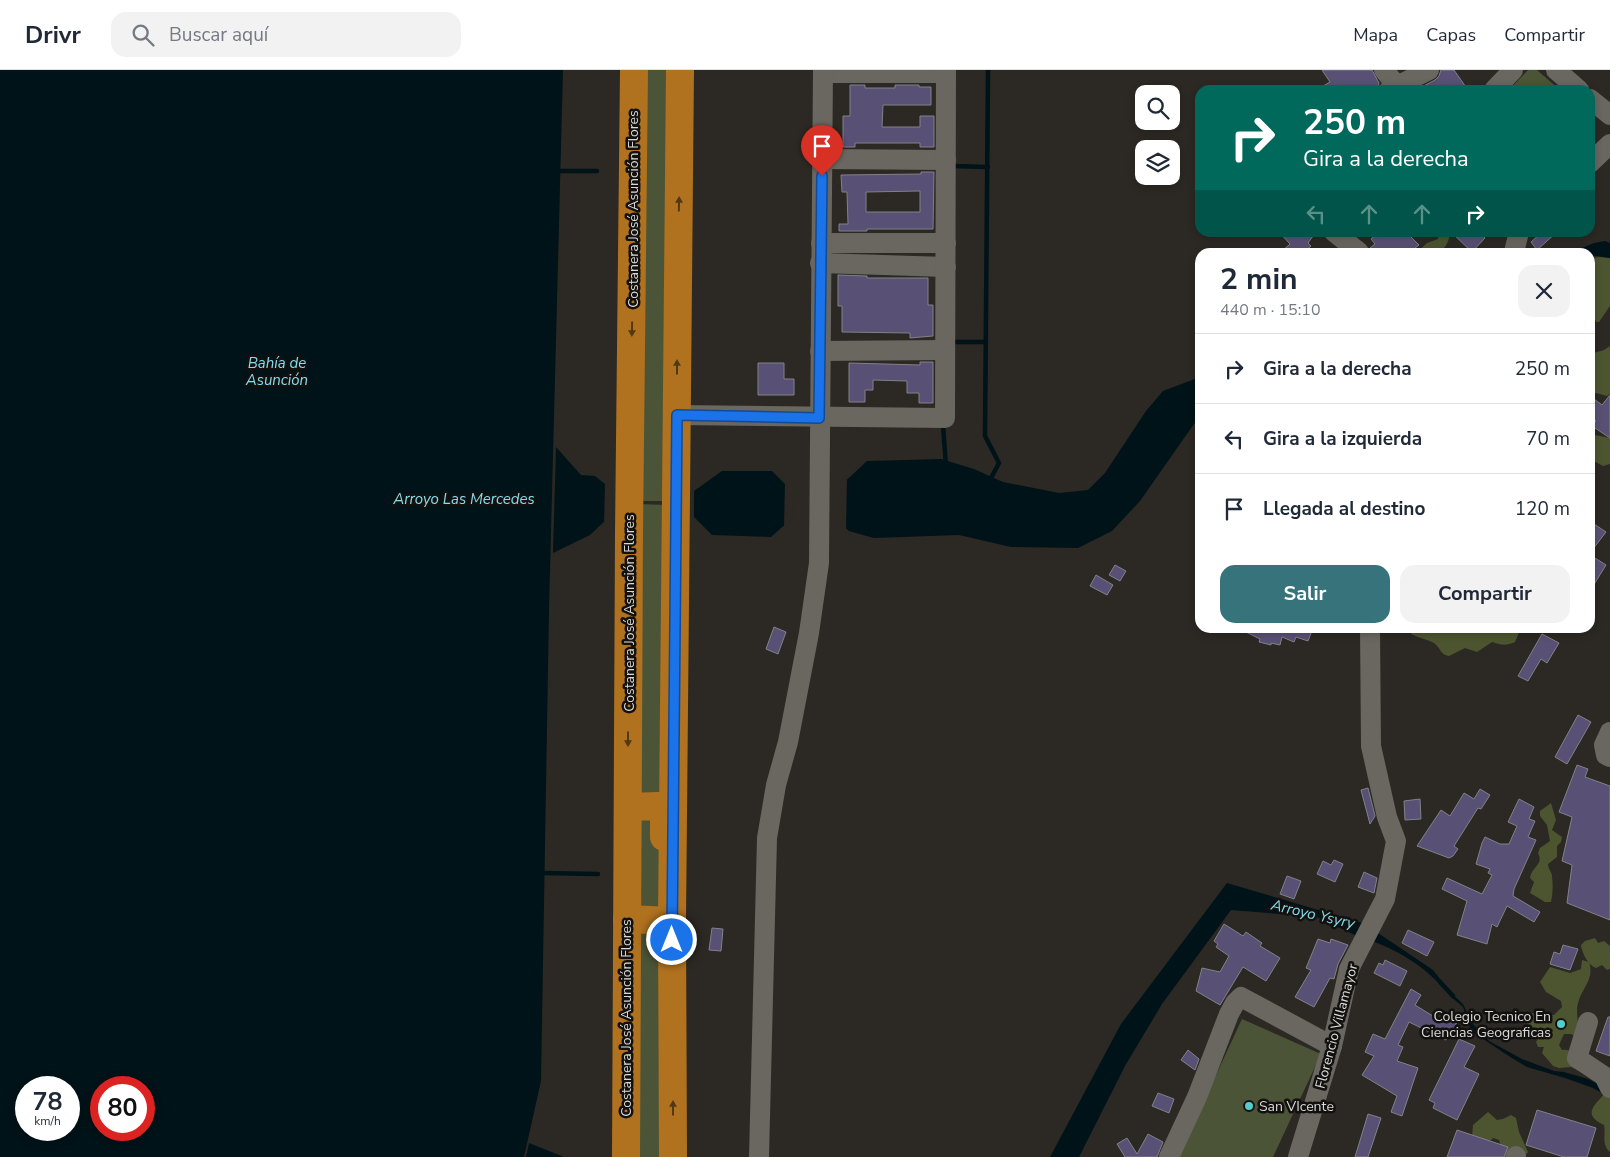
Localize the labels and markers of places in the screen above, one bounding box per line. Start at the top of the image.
pin [801,125,843,176]
place label: Colegio Tecnico En Ciencias Geograficas [1421,1007,1551,1042]
marker: Colegio Tecnico En Ciencias Geograficas [1555,1018,1567,1030]
place label: San VIcente [1259,1097,1334,1116]
marker: San VIcente [1243,1100,1255,1112]

